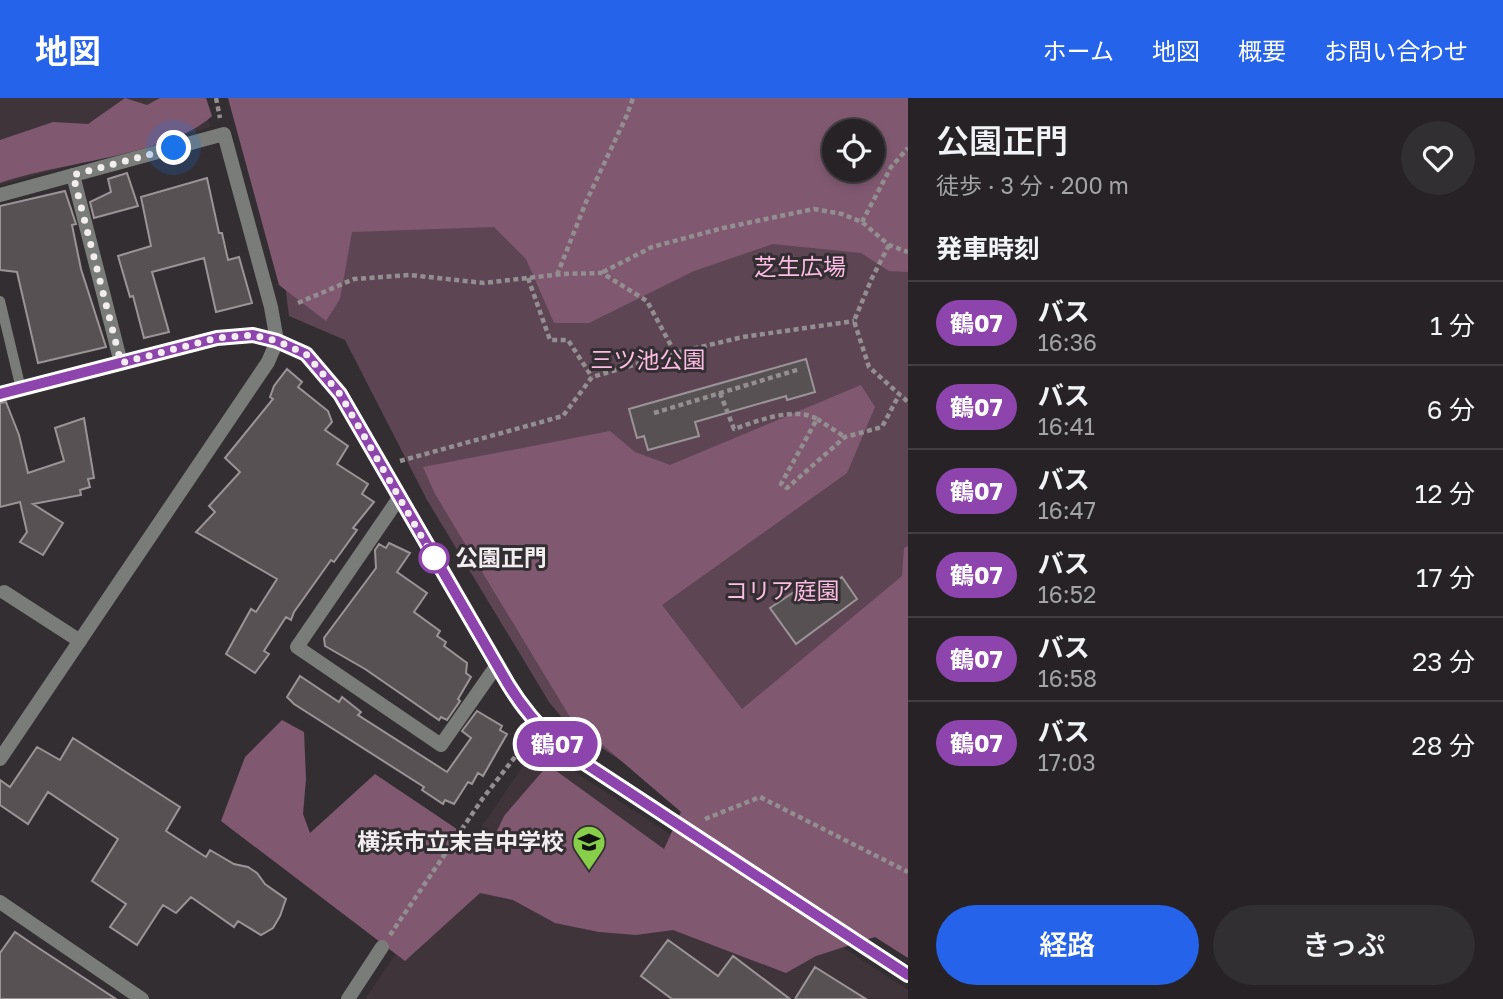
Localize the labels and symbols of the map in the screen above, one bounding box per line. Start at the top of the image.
your location [156,130,191,165]
park label: 芝生広場 [754,252,846,280]
park label: 三ツ池公園 [591,345,706,373]
marker: 公園正門 [419,543,449,573]
place label: 公園正門 [455,543,547,571]
park label: コリア庭園 [725,576,840,604]
line badge: 鶴07 [517,721,597,767]
school or university icon: 横浜市立末吉中学校 [570,823,608,872]
place label: 横浜市立末吉中学校 [357,827,564,855]

